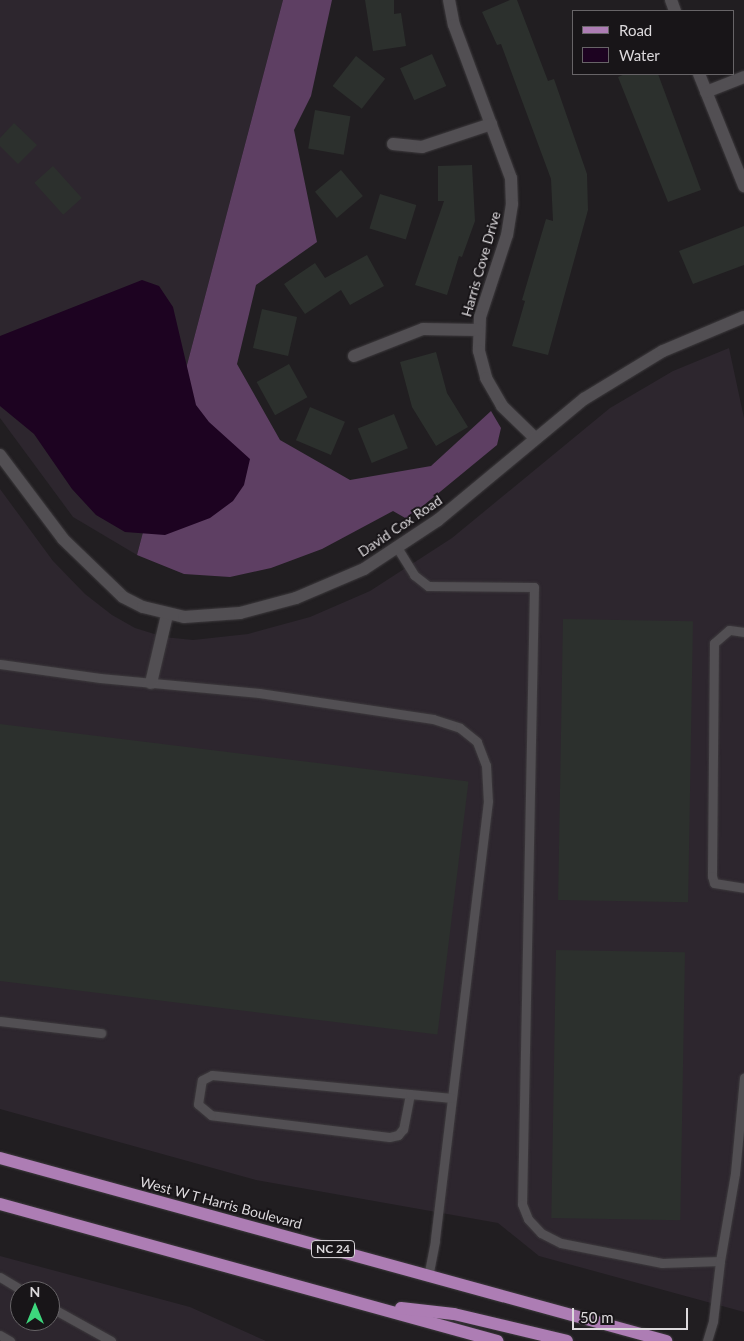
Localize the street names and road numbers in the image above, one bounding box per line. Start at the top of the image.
street label: Harris Cove Drive [458,209,504,319]
street label: David Cox Road [355,492,445,560]
street label: West W T Harris Boulevard [138,1173,304,1233]
road number: NC 24 [310,1240,356,1258]

